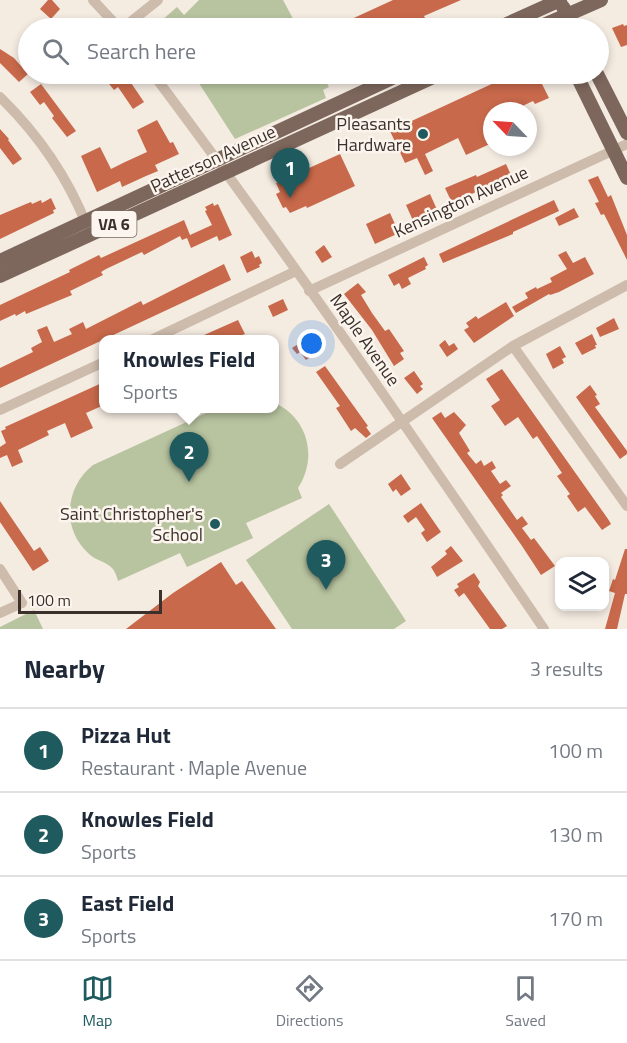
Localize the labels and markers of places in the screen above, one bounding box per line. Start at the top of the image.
place label: Pleasants Hardware [336,110,411,158]
marker: Pleasants Hardware [416,127,430,141]
pin: 1 [270,148,310,198]
pin: 2 [170,432,208,482]
place label: Saint Christopher's School [60,500,203,548]
marker: Saint Christopher's School [208,517,222,531]
pin: 3 [306,540,346,590]

